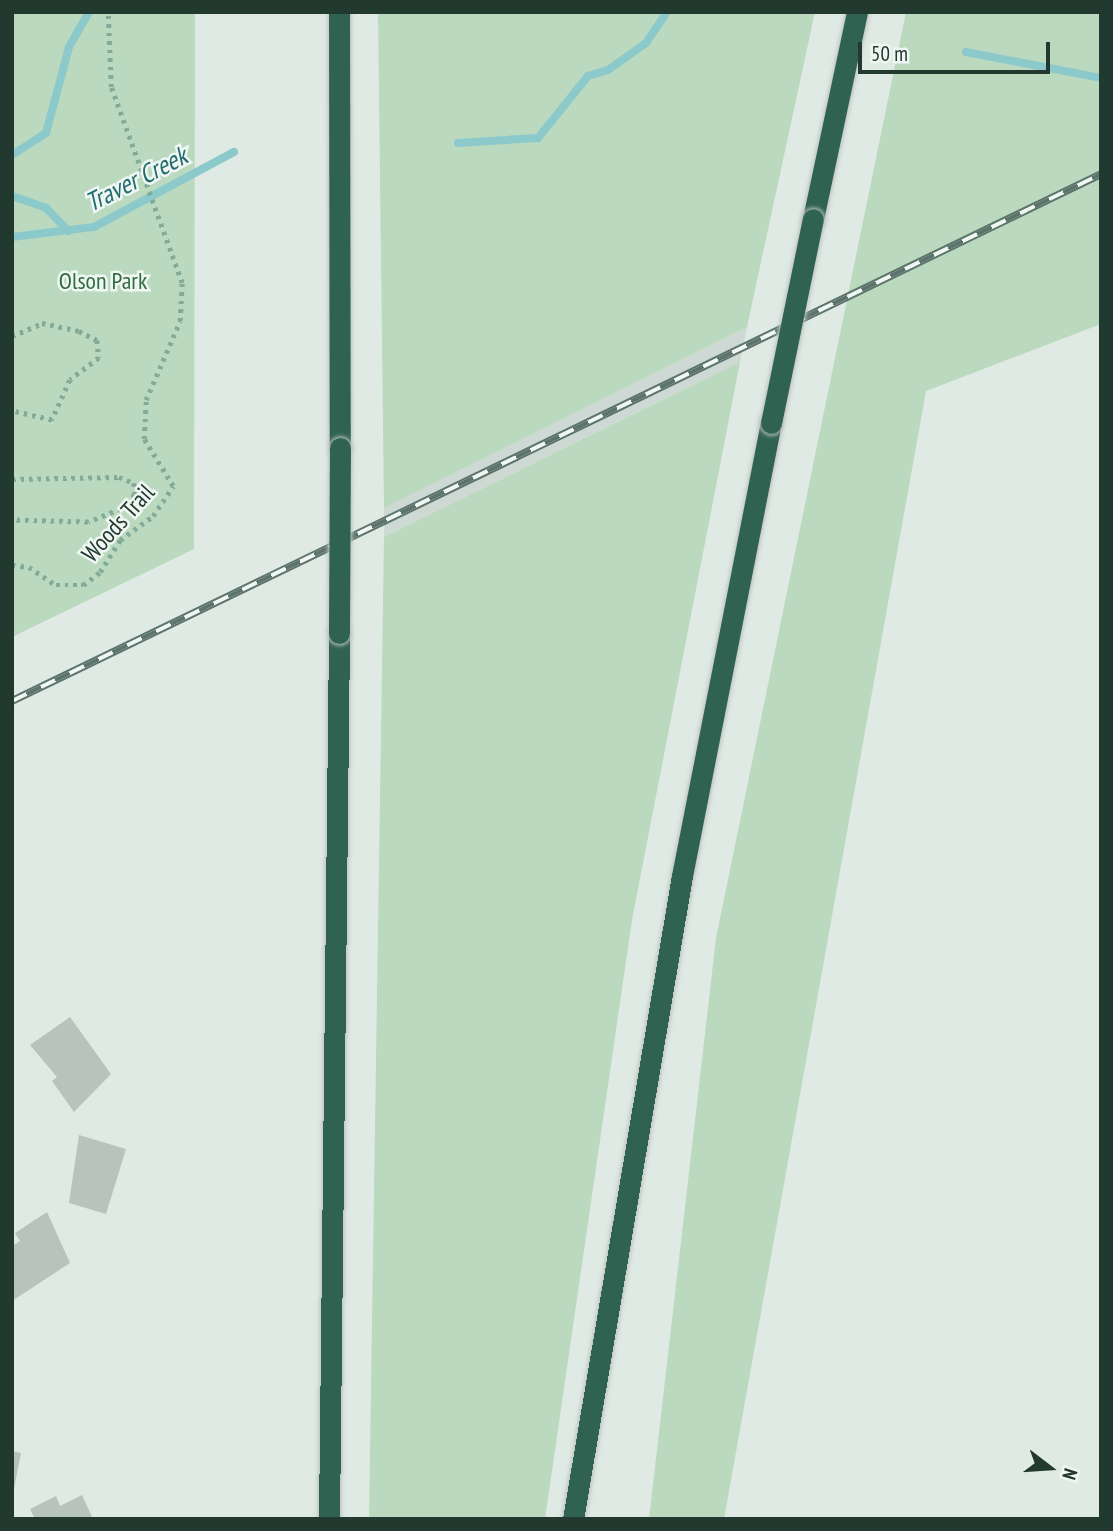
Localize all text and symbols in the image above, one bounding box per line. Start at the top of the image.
scale bar [861,28,1054,72]
text: 50 m [871,40,908,67]
water label: Traver Creek [80,140,192,218]
park label: Olson Park [59,267,147,295]
street label: Woods Trail [75,478,161,568]
north arrow [1015,1433,1085,1503]
text: N [1057,1466,1083,1483]

